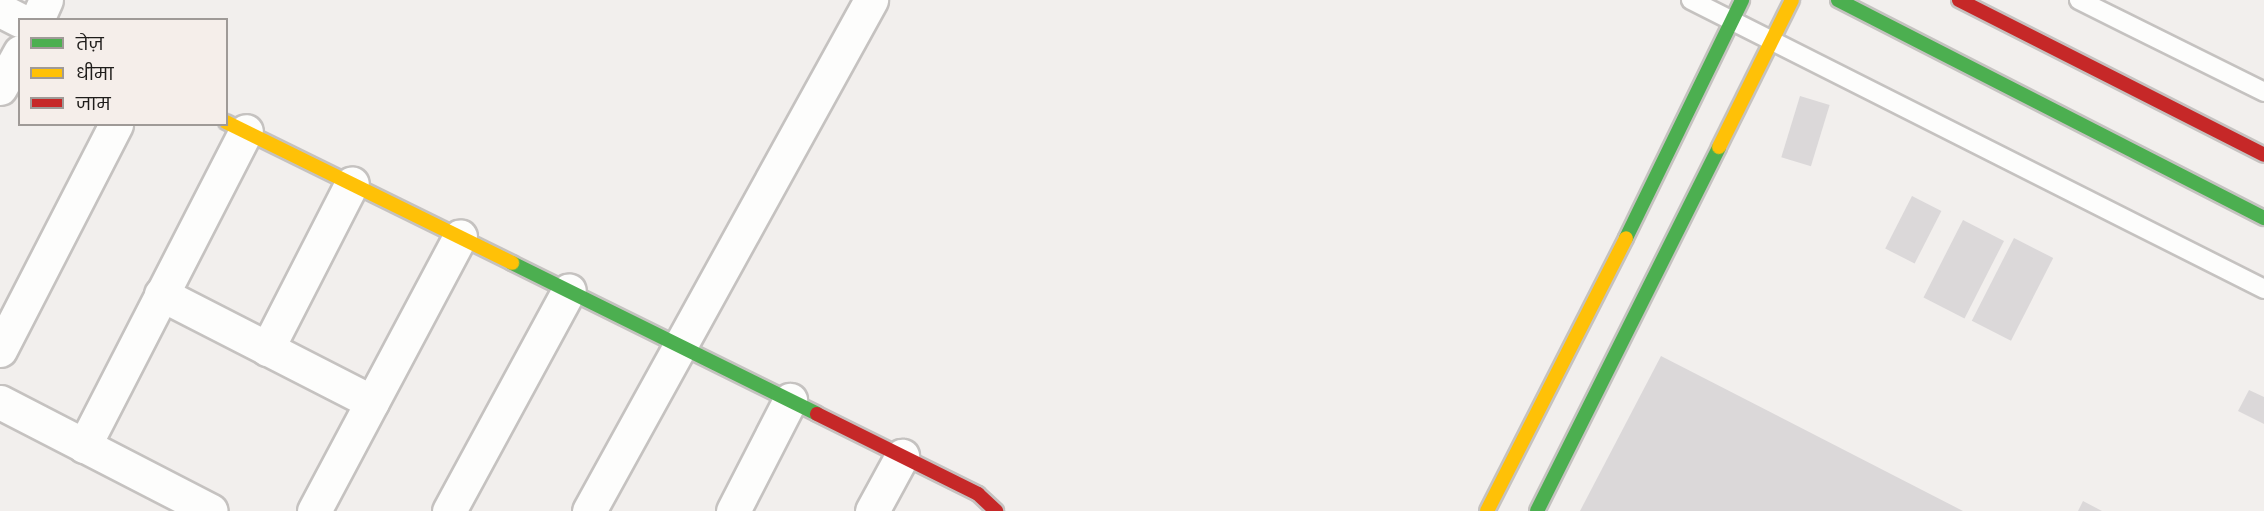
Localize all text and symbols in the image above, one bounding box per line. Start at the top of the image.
legend [18,18,228,126]
text: तेज़ [76,31,104,56]
text: धीमा [76,61,114,86]
text: जाम [76,91,111,116]

